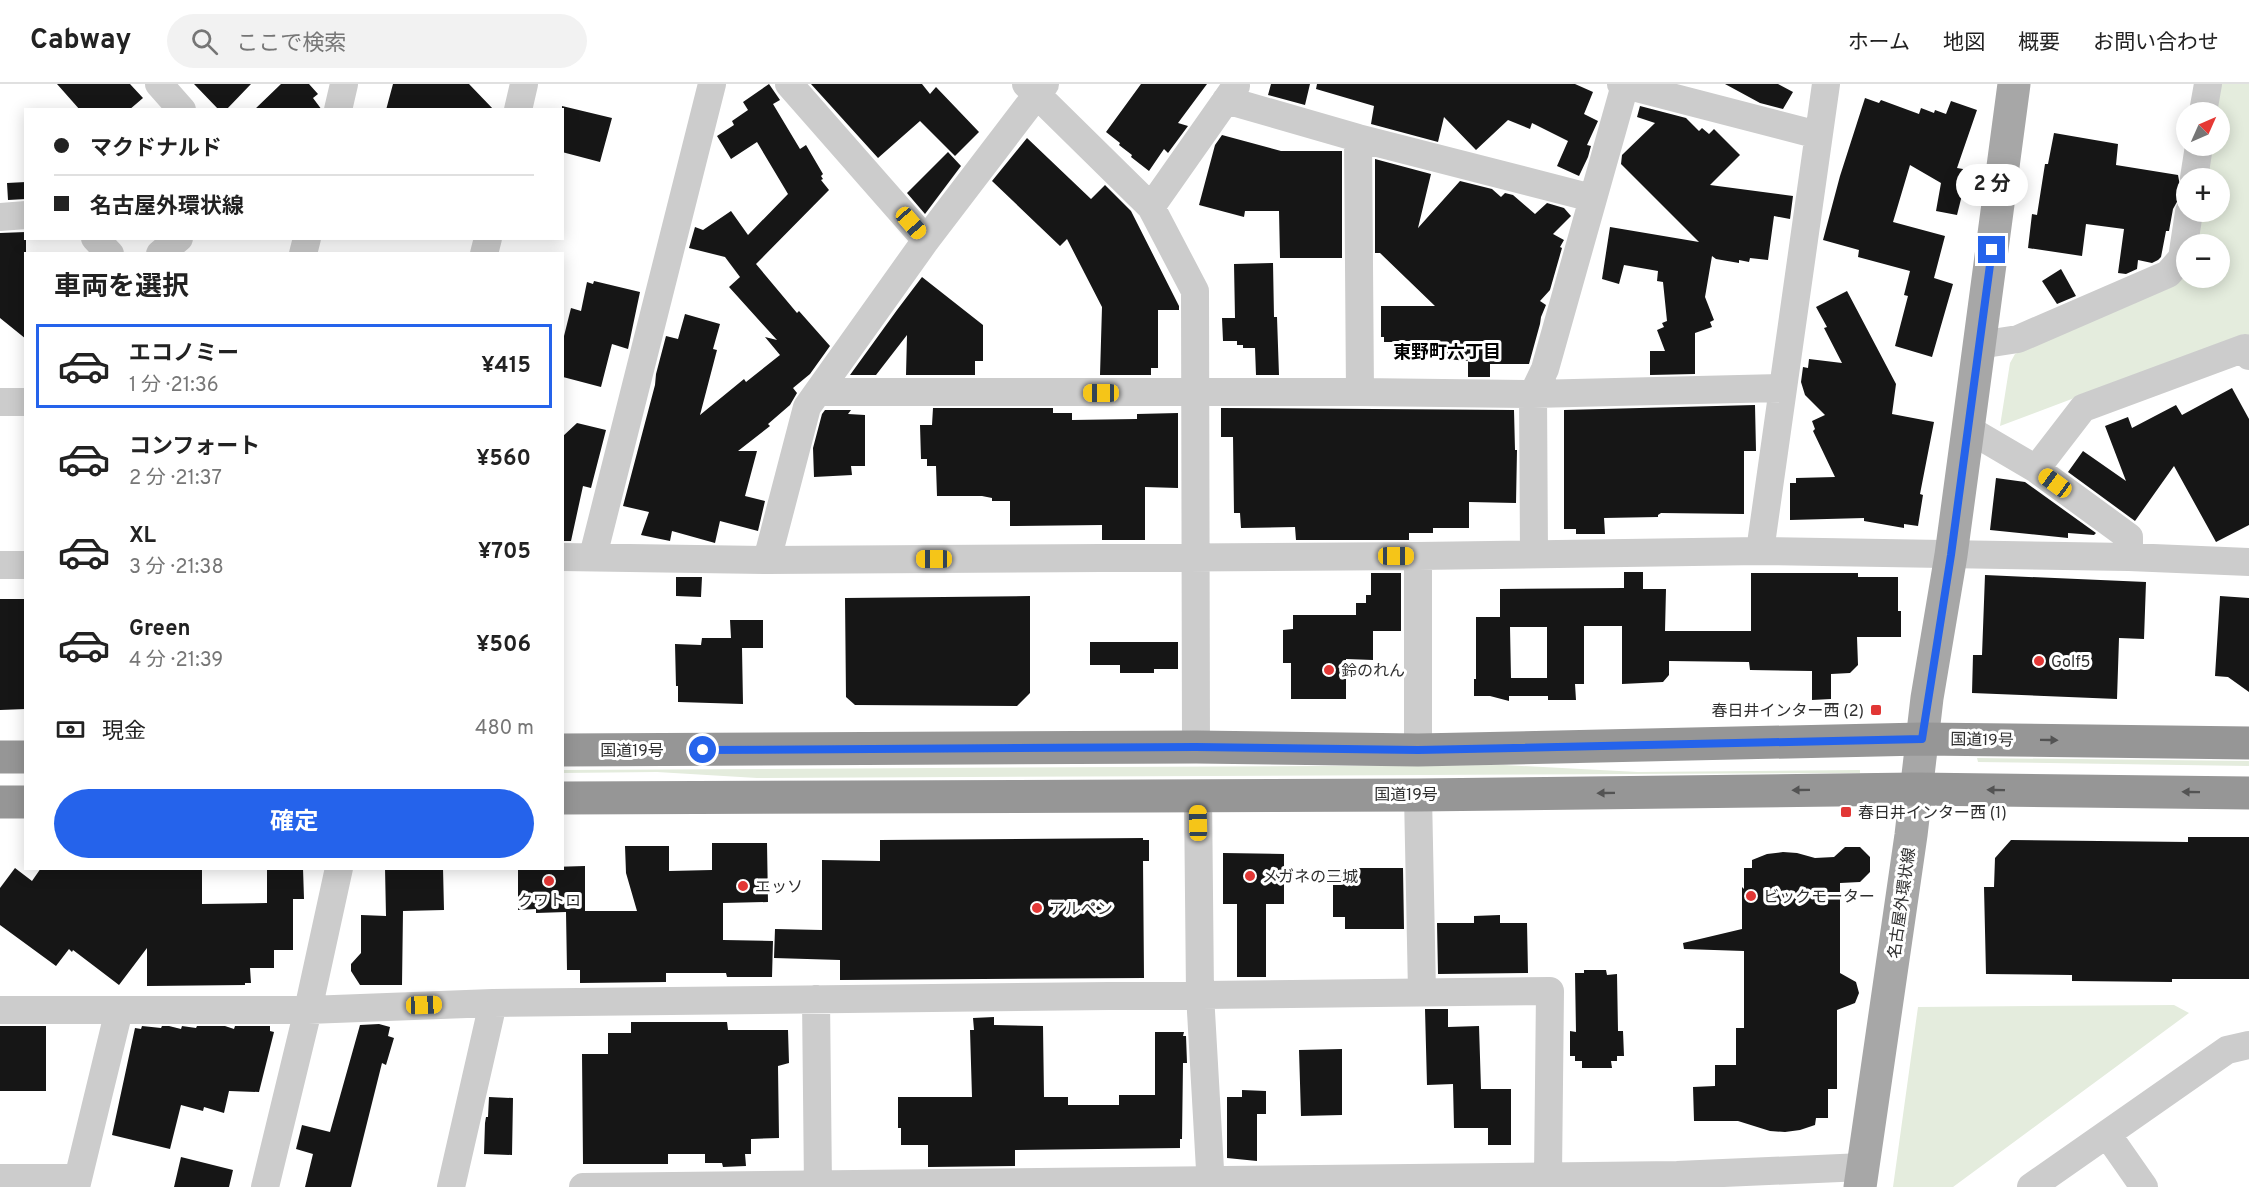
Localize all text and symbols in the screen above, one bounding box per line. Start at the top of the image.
search box [167,14,587,68]
text: Cabway [30,23,131,59]
icon: search [188,25,221,58]
text: ホーム [1848,30,1910,57]
text: 地図 [1943,30,1985,57]
text: 概要 [2018,30,2060,57]
text: お問い合わせ [2093,30,2219,57]
text: ここで検索 [236,31,346,58]
north arrow [2176,102,2230,156]
map controls [2176,102,2230,288]
text: マクドナルド [90,136,222,163]
callout: 2 分 [1956,163,2028,205]
button: + [2176,168,2230,222]
text: 2 分 [1973,172,2011,198]
text: 名古屋外環状線 [90,194,244,221]
car [892,204,930,242]
button: − [2176,234,2230,288]
route end [1978,236,2005,263]
text: 車両を選択 [54,271,189,305]
icon: car [57,339,111,393]
text: エコノミー [129,341,239,368]
district label: 東野町六丁目 [1393,342,1501,365]
text: ¥415 [481,353,531,380]
text: 1 分 · 21:36 [129,373,219,399]
car [1083,384,1119,402]
icon: car [57,432,111,486]
text: コンフォート [129,434,260,461]
text: ¥560 [476,446,531,473]
car [2035,465,2075,501]
text: 2 分 · 21:37 [129,466,222,492]
text: XL [129,523,156,550]
icon: car [57,525,111,579]
text: ¥705 [478,539,531,566]
car [1378,547,1414,565]
car [916,550,952,568]
text: 3 分 · 21:38 [129,555,224,581]
text: Green [129,616,191,643]
icon: car [57,618,111,672]
text: ¥506 [476,632,531,659]
text: 4 分 · 21:39 [129,648,223,674]
place label: Golf5 [2051,653,2090,673]
marker: Golf5 [2032,654,2046,668]
place label: 鈴のれん [1341,662,1405,682]
marker: 鈴のれん [1322,663,1336,677]
place label: 春日井インター西 (2) [1711,702,1864,722]
marker: 春日井インター西 (2) [1869,703,1883,717]
icon: cash [54,713,87,746]
text: 480 m [475,716,534,742]
text: 現金 [102,719,146,746]
street label: 国道19号 [1950,730,2014,752]
one-way arrow [2039,735,2058,745]
route start [689,736,716,763]
street label: 国道19号 [600,742,664,762]
one-way arrow [1986,785,2005,795]
street label: 国道19号 [1374,786,1438,806]
one-way arrow [1791,786,1810,795]
one-way arrow [2181,787,2200,797]
one-way arrow [1596,788,1615,797]
button: 確定 [54,789,534,858]
place label: 春日井インター西 (1) [1858,804,2007,824]
car [1189,805,1207,841]
marker: 春日井インター西 (1) [1839,805,1853,819]
street label: 名古屋外環状線 [1885,846,1921,960]
place label: メガネの三城 [1262,868,1358,888]
marker: メガネの三城 [1243,869,1257,883]
marker: クワトロ [542,874,556,888]
place label: エッソ [755,878,803,898]
marker: エッソ [736,879,750,893]
place label: ビックモーター [1763,888,1875,908]
marker: ビックモーター [1744,889,1758,903]
place label: クワトロ [517,892,581,912]
place label: アルペン [1049,900,1113,920]
marker: アルペン [1030,901,1044,915]
car [406,995,442,1015]

